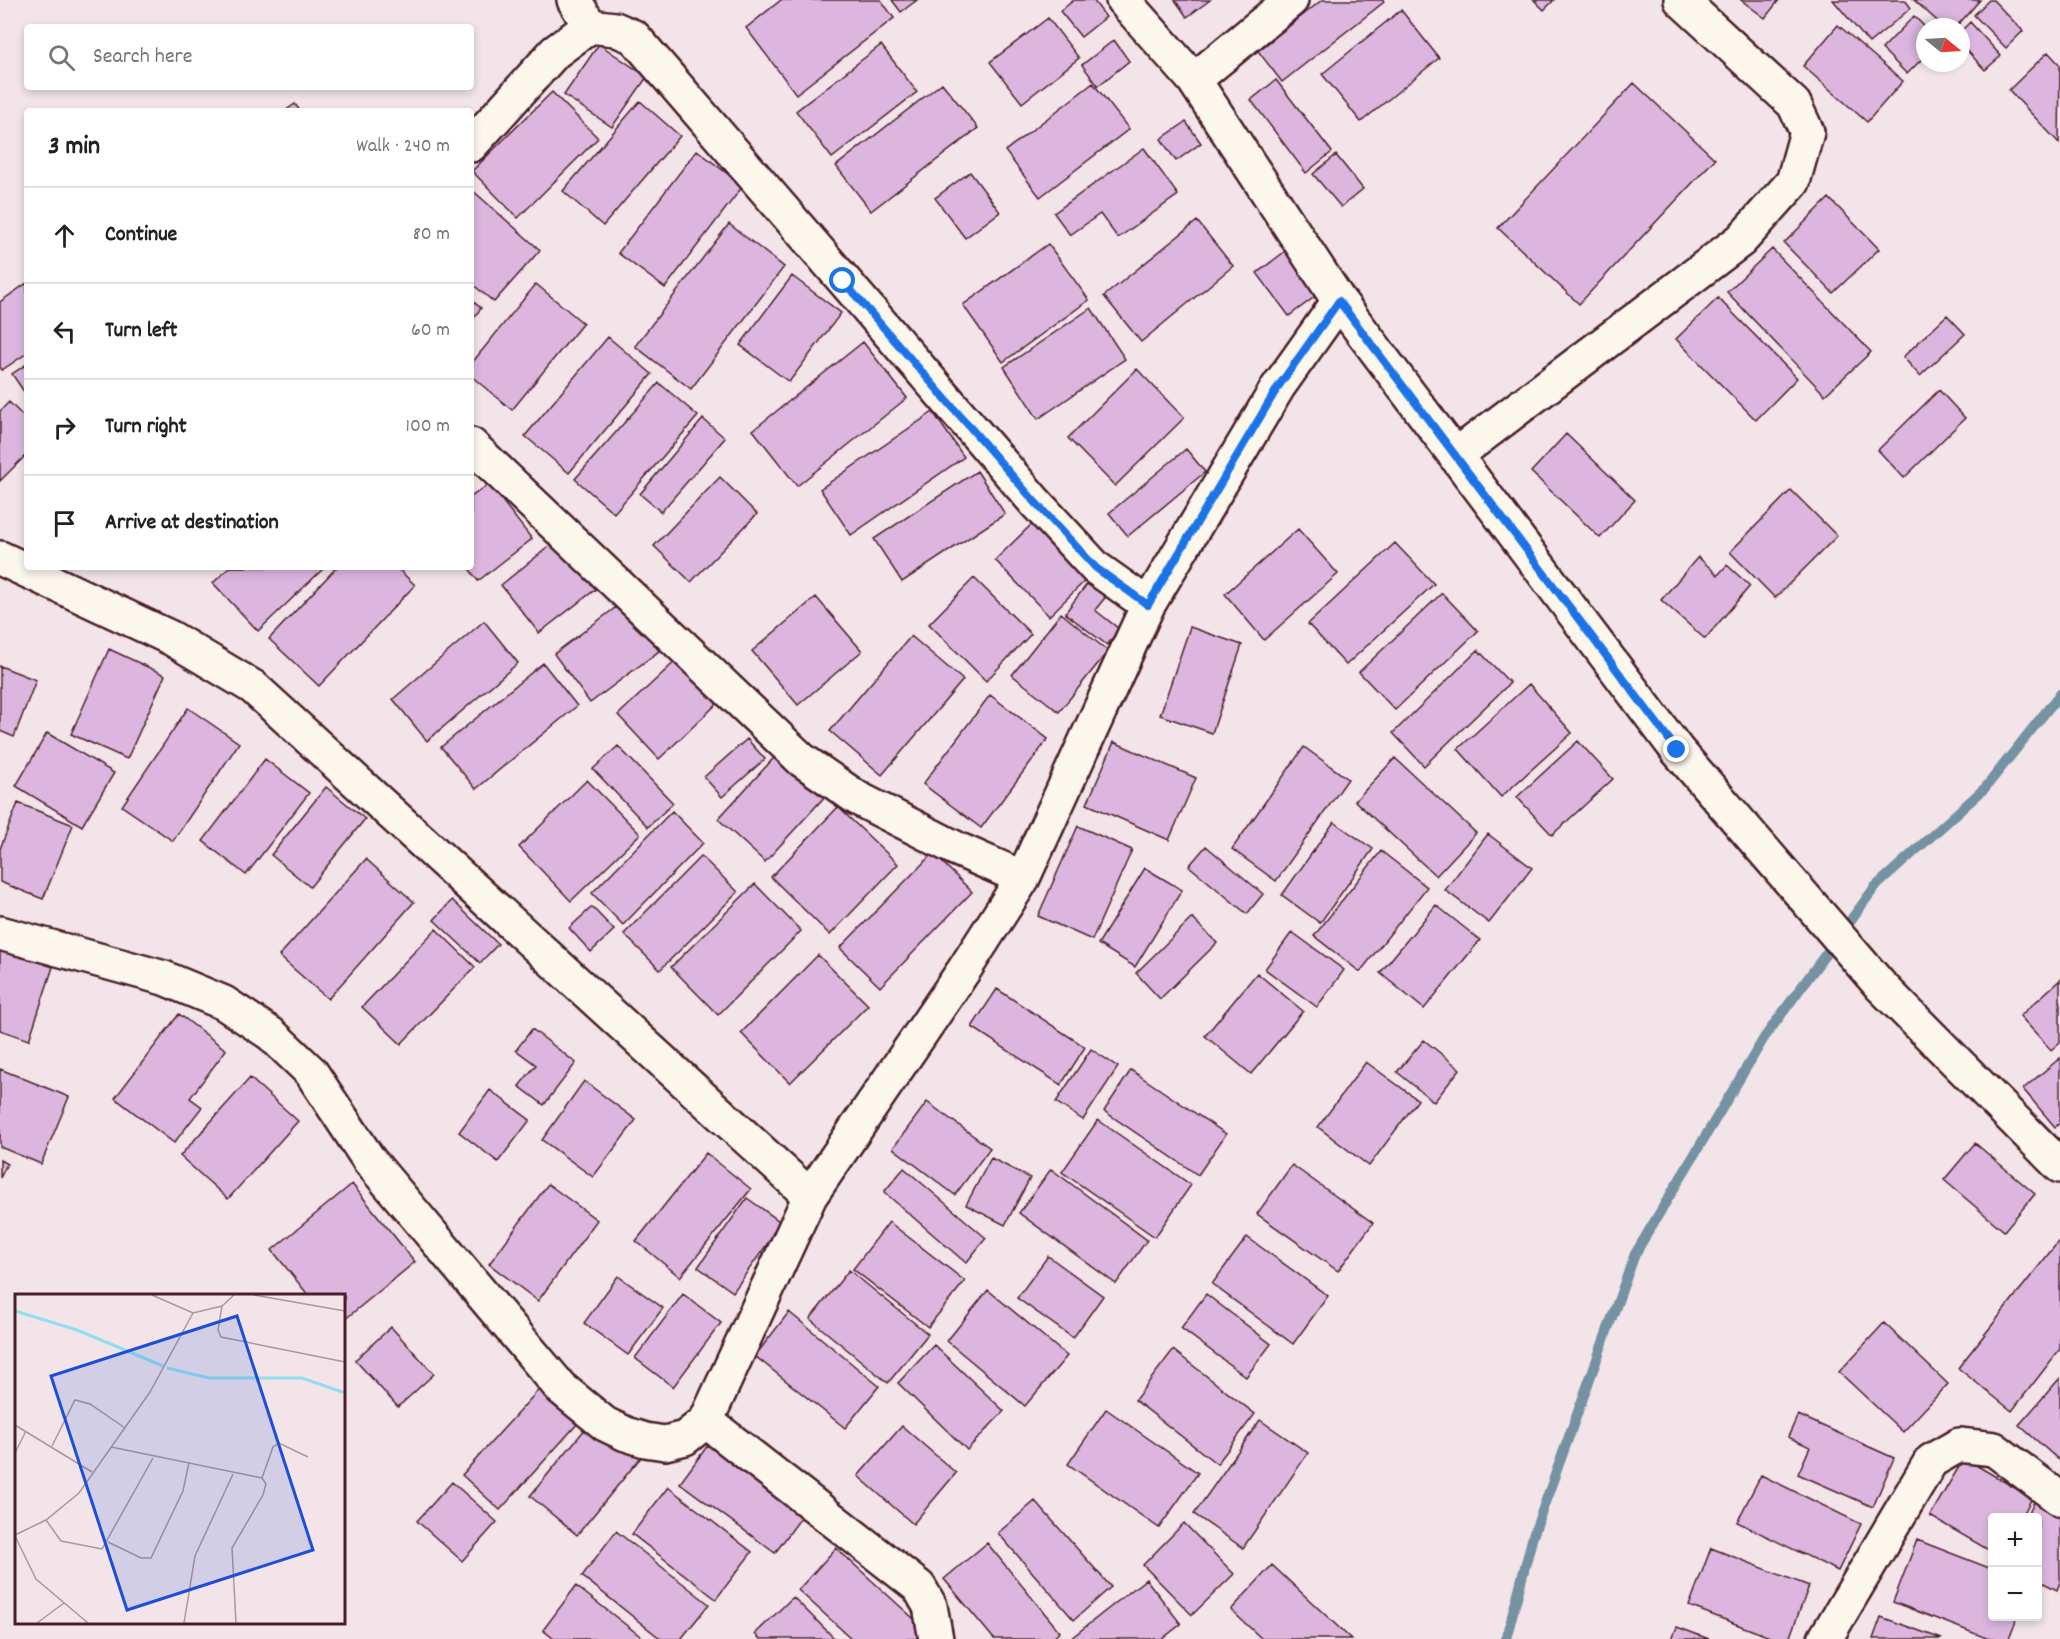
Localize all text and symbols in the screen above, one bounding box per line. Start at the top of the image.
north arrow [1916,18,1970,72]
search box [24,24,474,90]
icon: search [45,41,78,74]
text: Search here [93,42,192,73]
text: 3 min [48,129,100,166]
text: Walk · 240 m [356,133,450,161]
icon: ahead [48,219,81,252]
text: Continue [105,220,177,251]
text: 80 m [413,221,450,249]
route start [829,267,855,293]
icon: left [48,315,81,348]
text: Turn left [105,316,177,347]
text: 60 m [411,317,450,345]
icon: right [48,411,81,444]
text: Turn right [105,412,187,443]
text: 100 m [406,413,450,441]
icon: arrive [48,507,81,540]
text: Arrive at destination [105,508,279,539]
route end [1663,736,1689,762]
inset map [15,1294,345,1624]
map controls [1988,1513,2042,1621]
button: + [1988,1513,2042,1567]
button: − [1988,1567,2042,1621]

